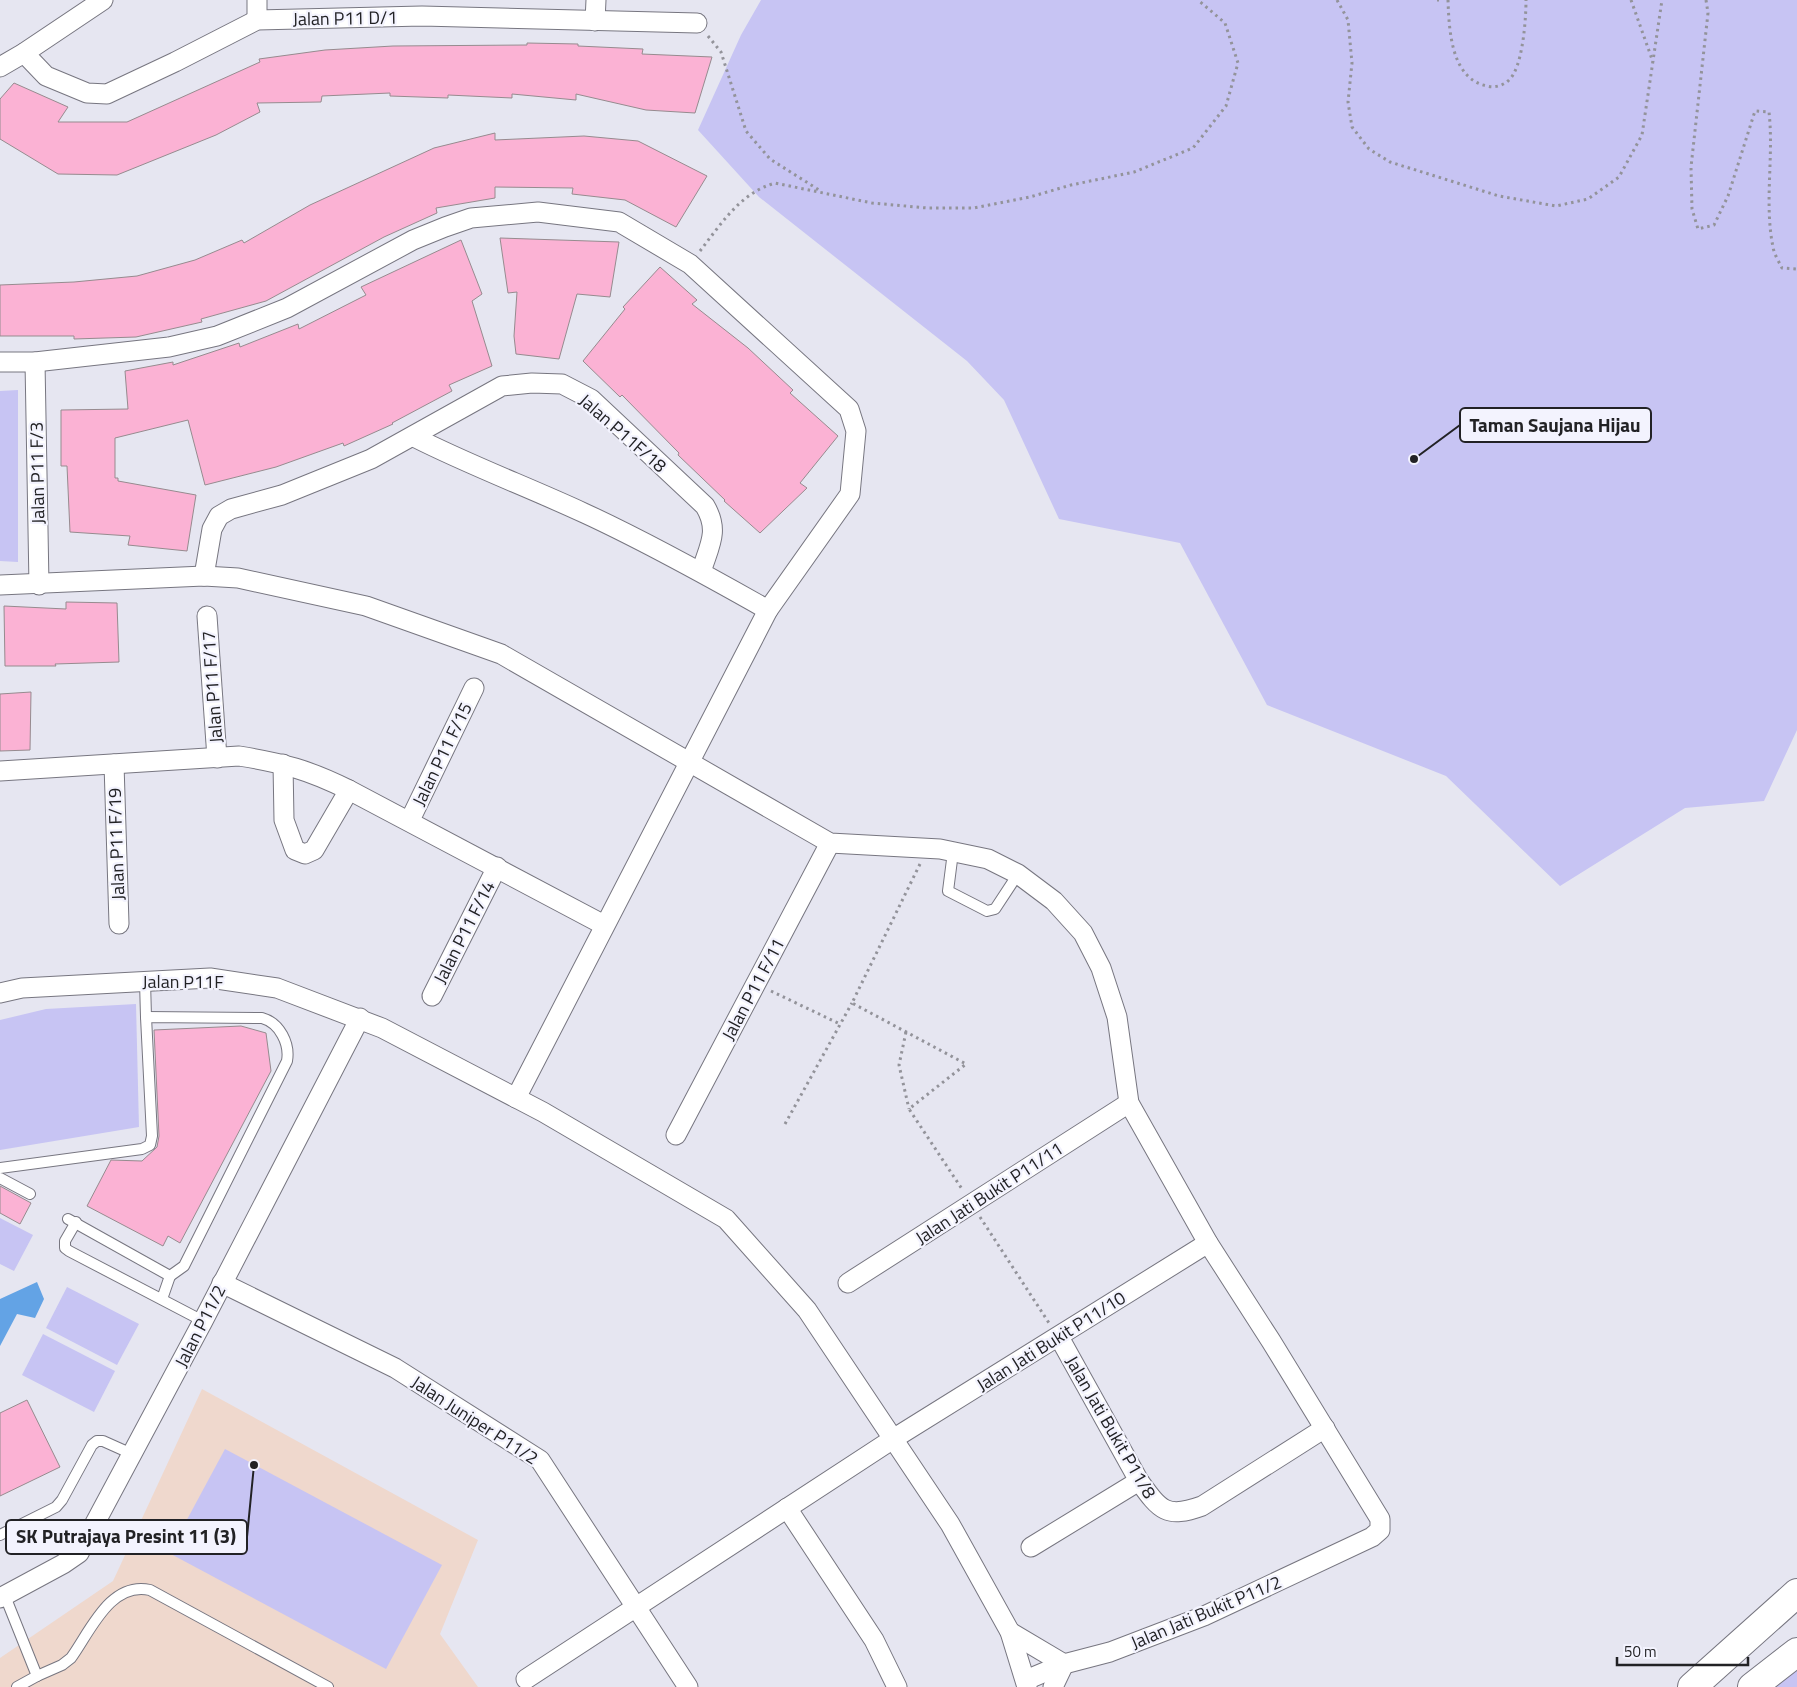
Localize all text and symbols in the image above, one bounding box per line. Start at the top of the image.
street label: Jalan P11 D/1 [292,4,398,32]
street label: Jalan P11F/18 [573,387,673,479]
callout: Taman Saujana Hijau [1460,408,1651,442]
text: Taman Saujana Hijau [1469,410,1641,439]
street label: Jalan P11 F/3 [23,422,51,524]
street label: Jalan P11 F/17 [195,630,229,744]
street label: Jalan P11 F/15 [405,698,479,810]
street label: Jalan P11 F/19 [101,787,131,901]
street label: Jalan P11 F/14 [426,876,502,988]
street label: Jalan P11 F/11 [715,933,791,1045]
street label: Jalan P11F [142,968,224,995]
street label: Jalan Jati Bukit P11/11 [910,1135,1068,1251]
street label: Jalan P11/2 [168,1280,232,1372]
street label: Jalan Jati Bukit P11/10 [971,1284,1131,1398]
street label: Jalan Jati Bukit P11/8 [1059,1350,1163,1504]
street label: Jalan Juniper P11/2 [406,1369,544,1471]
callout: SK Putrajaya Presint 11 (3) [6,1520,247,1554]
text: SK Putrajaya Presint 11 (3) [16,1521,236,1550]
street label: Jalan Jati Bukit P11/2 [1126,1568,1286,1656]
scale bar [1617,1634,1748,1666]
text: 50 m [1624,1640,1657,1663]

